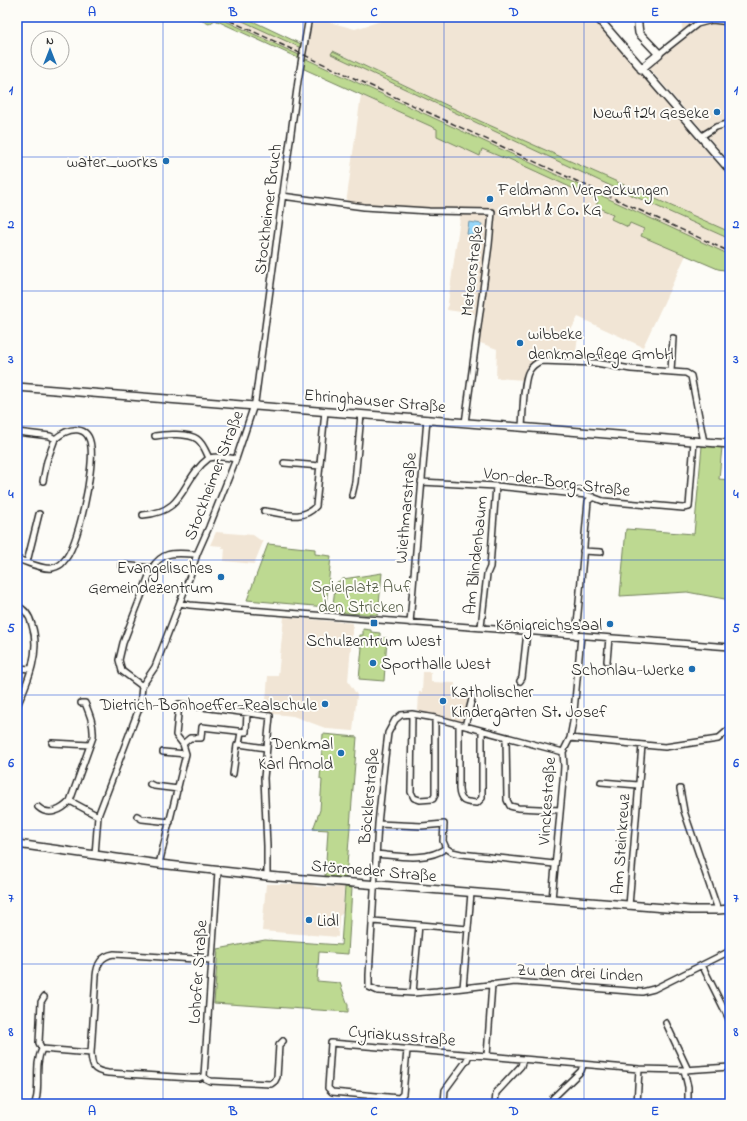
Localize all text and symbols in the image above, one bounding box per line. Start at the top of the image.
text: A [88,3,96,22]
text: B [228,3,238,22]
text: C [370,3,378,22]
text: D [508,3,519,22]
text: E [651,3,659,22]
north arrow [30,30,70,70]
text: N [46,33,54,49]
text: 1 [9,81,14,100]
text: 1 [734,81,739,100]
place label: Newfit24 Geseke [593,101,709,126]
marker: Newfit24 Geseke [712,107,722,117]
street label: Stockheimer Bruch [248,142,289,276]
place label: water_works [67,150,158,175]
marker: water_works [161,156,171,166]
place label: Feldmann Verpackungen GmbH & Co. KG [497,178,668,223]
marker: Feldmann Verpackungen GmbH & Co. KG [485,194,495,204]
text: 2 [7,215,15,234]
text: 2 [732,215,740,234]
street label: Meteorstraße [455,224,490,318]
place label: wibbeke denkmalpflege GmbH [528,322,674,369]
marker: wibbeke denkmalpflege GmbH [515,338,525,348]
text: 3 [7,350,14,369]
text: 3 [732,350,739,369]
street label: Ehringhauser Straße [303,383,447,422]
street label: Stockheimer Straße [178,407,251,544]
street label: Wiethmarstraße [389,451,424,565]
street label: Von-der-Borg-Straße [481,461,632,506]
text: 4 [7,485,14,504]
text: 4 [732,485,739,504]
street label: Am Blindenbaum [458,495,495,616]
place label: Evangelisches Gemeindezentrum [88,556,213,601]
marker: Evangelisches Gemeindezentrum [216,572,226,582]
park label: Spielplatz Auf den Stricken [311,575,411,620]
place label: Königreichssaal [496,613,602,640]
marker: Schulzentrum West [369,618,379,628]
text: 5 [7,619,15,638]
marker: Königreichssaal [605,619,615,629]
text: 5 [732,619,740,638]
place label: Schulzentrum West [306,629,442,654]
place label: Sporthalle West [381,652,491,677]
marker: Sporthalle West [368,658,378,668]
place label: Schonlau-Werke [571,658,684,683]
marker: Schonlau-Werke [687,664,697,674]
place label: Katholischer Kindergarten St. Josef [451,680,607,727]
place label: Dietrich-Bonhoeffer-Realschule [99,693,317,718]
marker: Katholischer Kindergarten St. Josef [438,696,448,706]
marker: Dietrich-Bonhoeffer-Realschule [320,699,330,709]
place label: Denkmal Karl Arnold [258,732,333,777]
street label: Böcklerstraße [353,747,386,846]
marker: Denkmal Karl Arnold [336,748,346,758]
text: 6 [7,754,14,773]
text: 6 [732,754,739,773]
street label: Vinckestraße [532,756,563,847]
street label: Am Steinkreuz [606,792,638,895]
street label: Störmeder Straße [310,854,438,889]
text: 7 [8,889,14,908]
text: 7 [733,889,739,908]
place label: Lidl [317,909,339,934]
marker: Lidl [304,915,314,925]
street label: Lohofer Straße [182,919,215,1025]
street label: Zu den drei Linden [516,958,644,989]
street label: Cyriakusstraße [347,1019,457,1055]
text: 8 [8,1023,14,1042]
text: 8 [733,1023,739,1042]
text: A [88,1102,96,1121]
text: B [228,1102,238,1121]
text: C [370,1102,378,1121]
text: D [508,1102,519,1121]
text: E [651,1102,659,1121]

